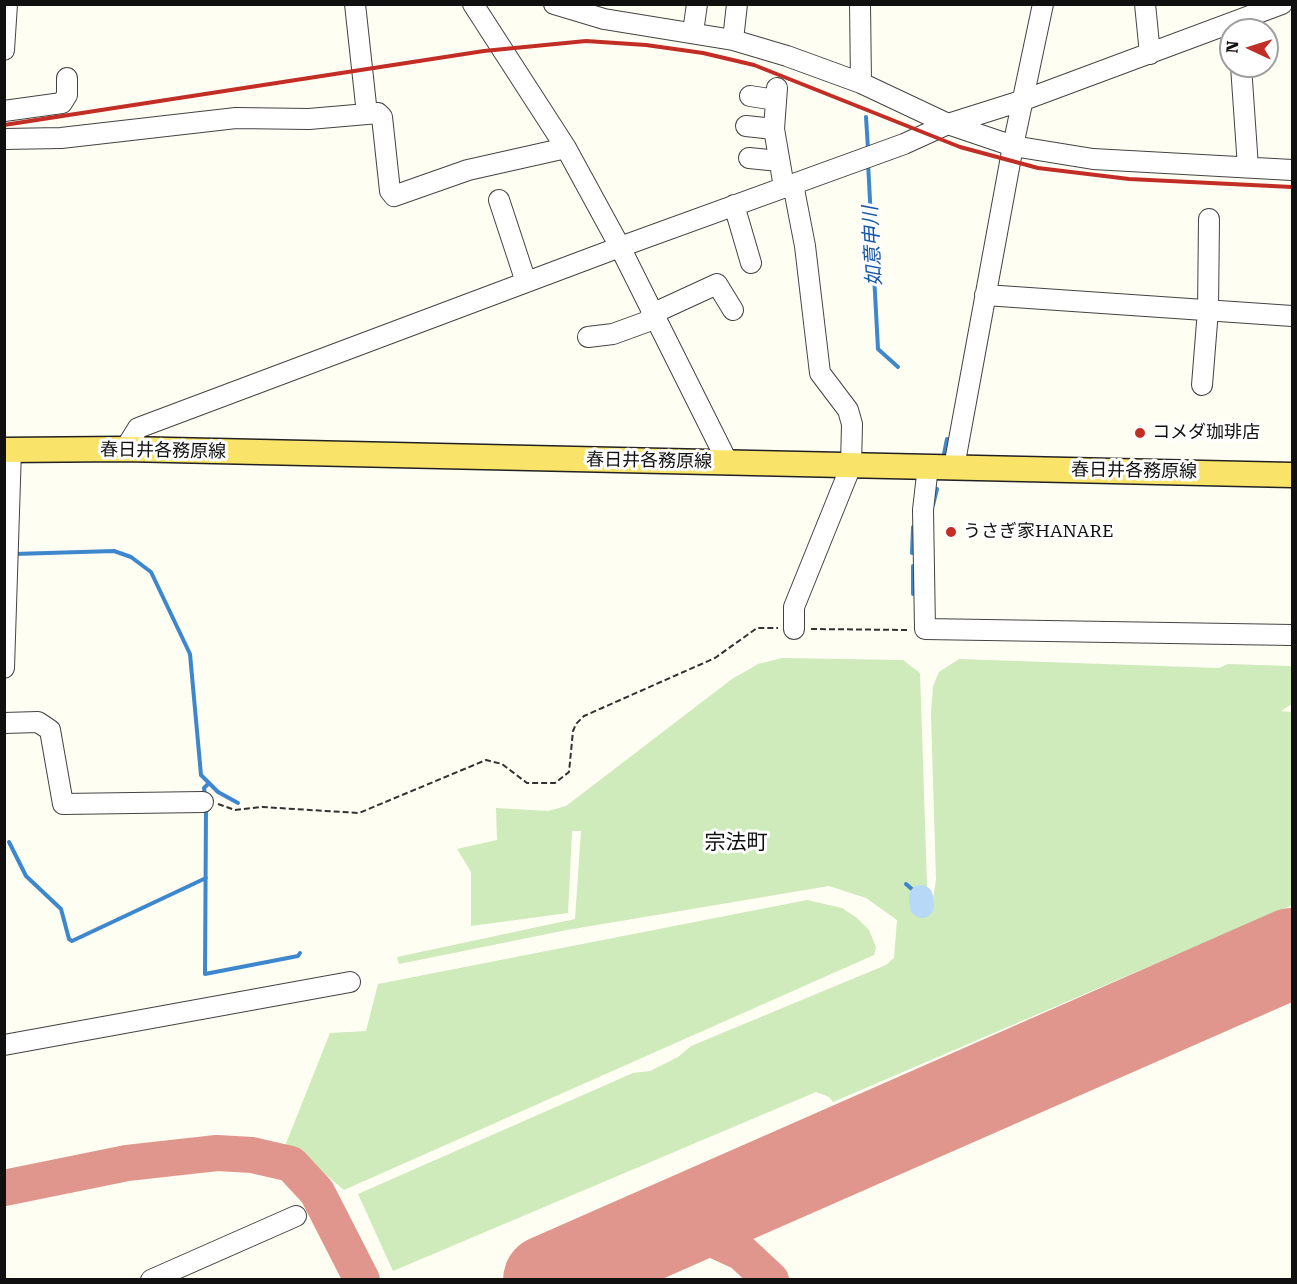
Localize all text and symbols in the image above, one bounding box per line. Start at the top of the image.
north arrow [1219,18,1279,78]
text: N [1223,40,1242,54]
water label: 如意申川 [859,205,887,287]
place label: コメダ珈琲店 [1152,422,1260,444]
marker: コメダ珈琲店 [1133,426,1147,440]
street label: 春日井各務原線 [100,439,226,463]
street label: 春日井各務原線 [586,449,712,473]
street label: 春日井各務原線 [1071,459,1197,483]
place label: うさぎ家HANARE [963,521,1113,543]
marker: うさぎ家HANARE [944,525,958,539]
district label: 宗法町 [705,830,767,856]

